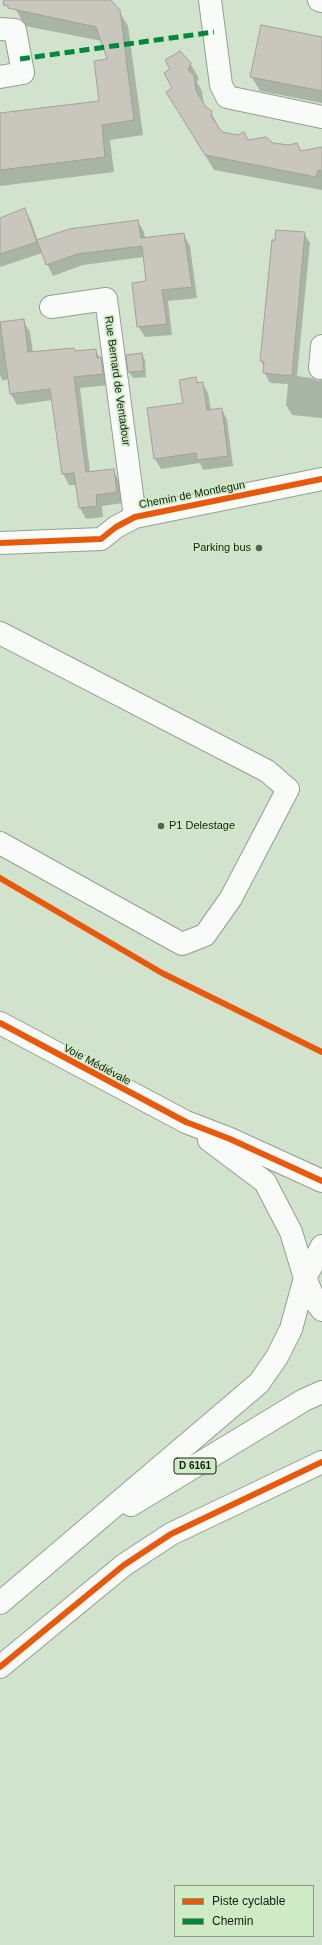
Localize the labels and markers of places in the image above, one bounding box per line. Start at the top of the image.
place label: Parking bus [193,541,251,555]
marker: Parking bus [254,543,264,553]
place label: P1 Delestage [169,819,235,833]
marker: P1 Delestage [156,821,166,831]

